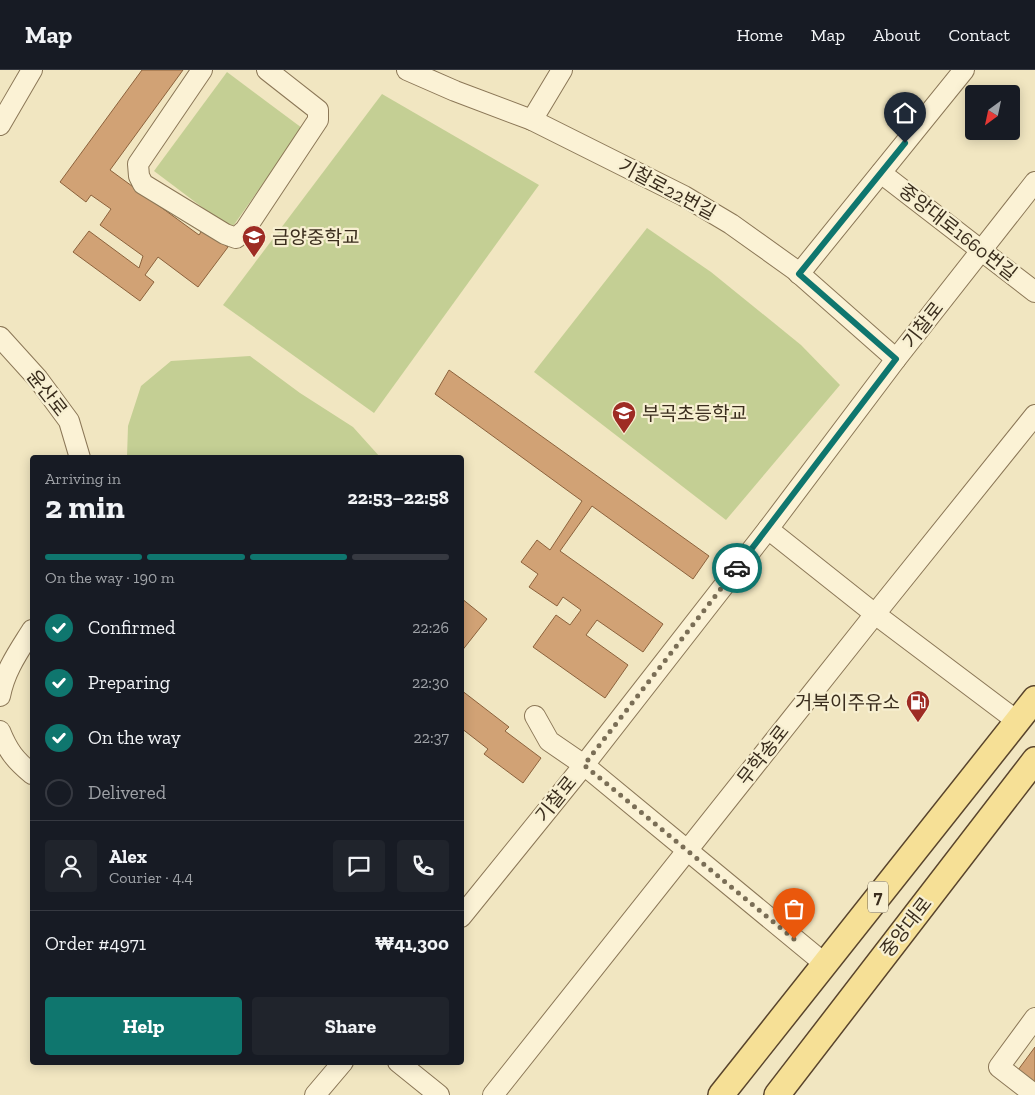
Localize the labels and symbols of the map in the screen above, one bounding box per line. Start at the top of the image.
north arrow [965,85,1020,140]
pin [884,92,926,143]
street label: 기찰로22번길 [614,154,720,224]
street label: 중앙대로1660번길 [894,179,1022,285]
school or university icon: 금양중학교 [241,224,267,258]
place label: 금양중학교 [272,226,359,249]
street label: 기찰로 [898,297,948,353]
street label: 윤산로 [22,365,72,421]
school or university icon: 부곡초등학교 [611,400,637,434]
place label: 부곡초등학교 [642,402,747,425]
courier [712,543,762,593]
fuel station icon: 거북이주유소 [905,689,931,723]
place label: 거북이주유소 [795,691,900,714]
street label: 무학송로 [732,720,794,790]
street label: 기찰로 [531,771,581,827]
road number: 7 [868,882,888,912]
pin [773,888,815,939]
street label: 중앙대로 [875,892,937,962]

